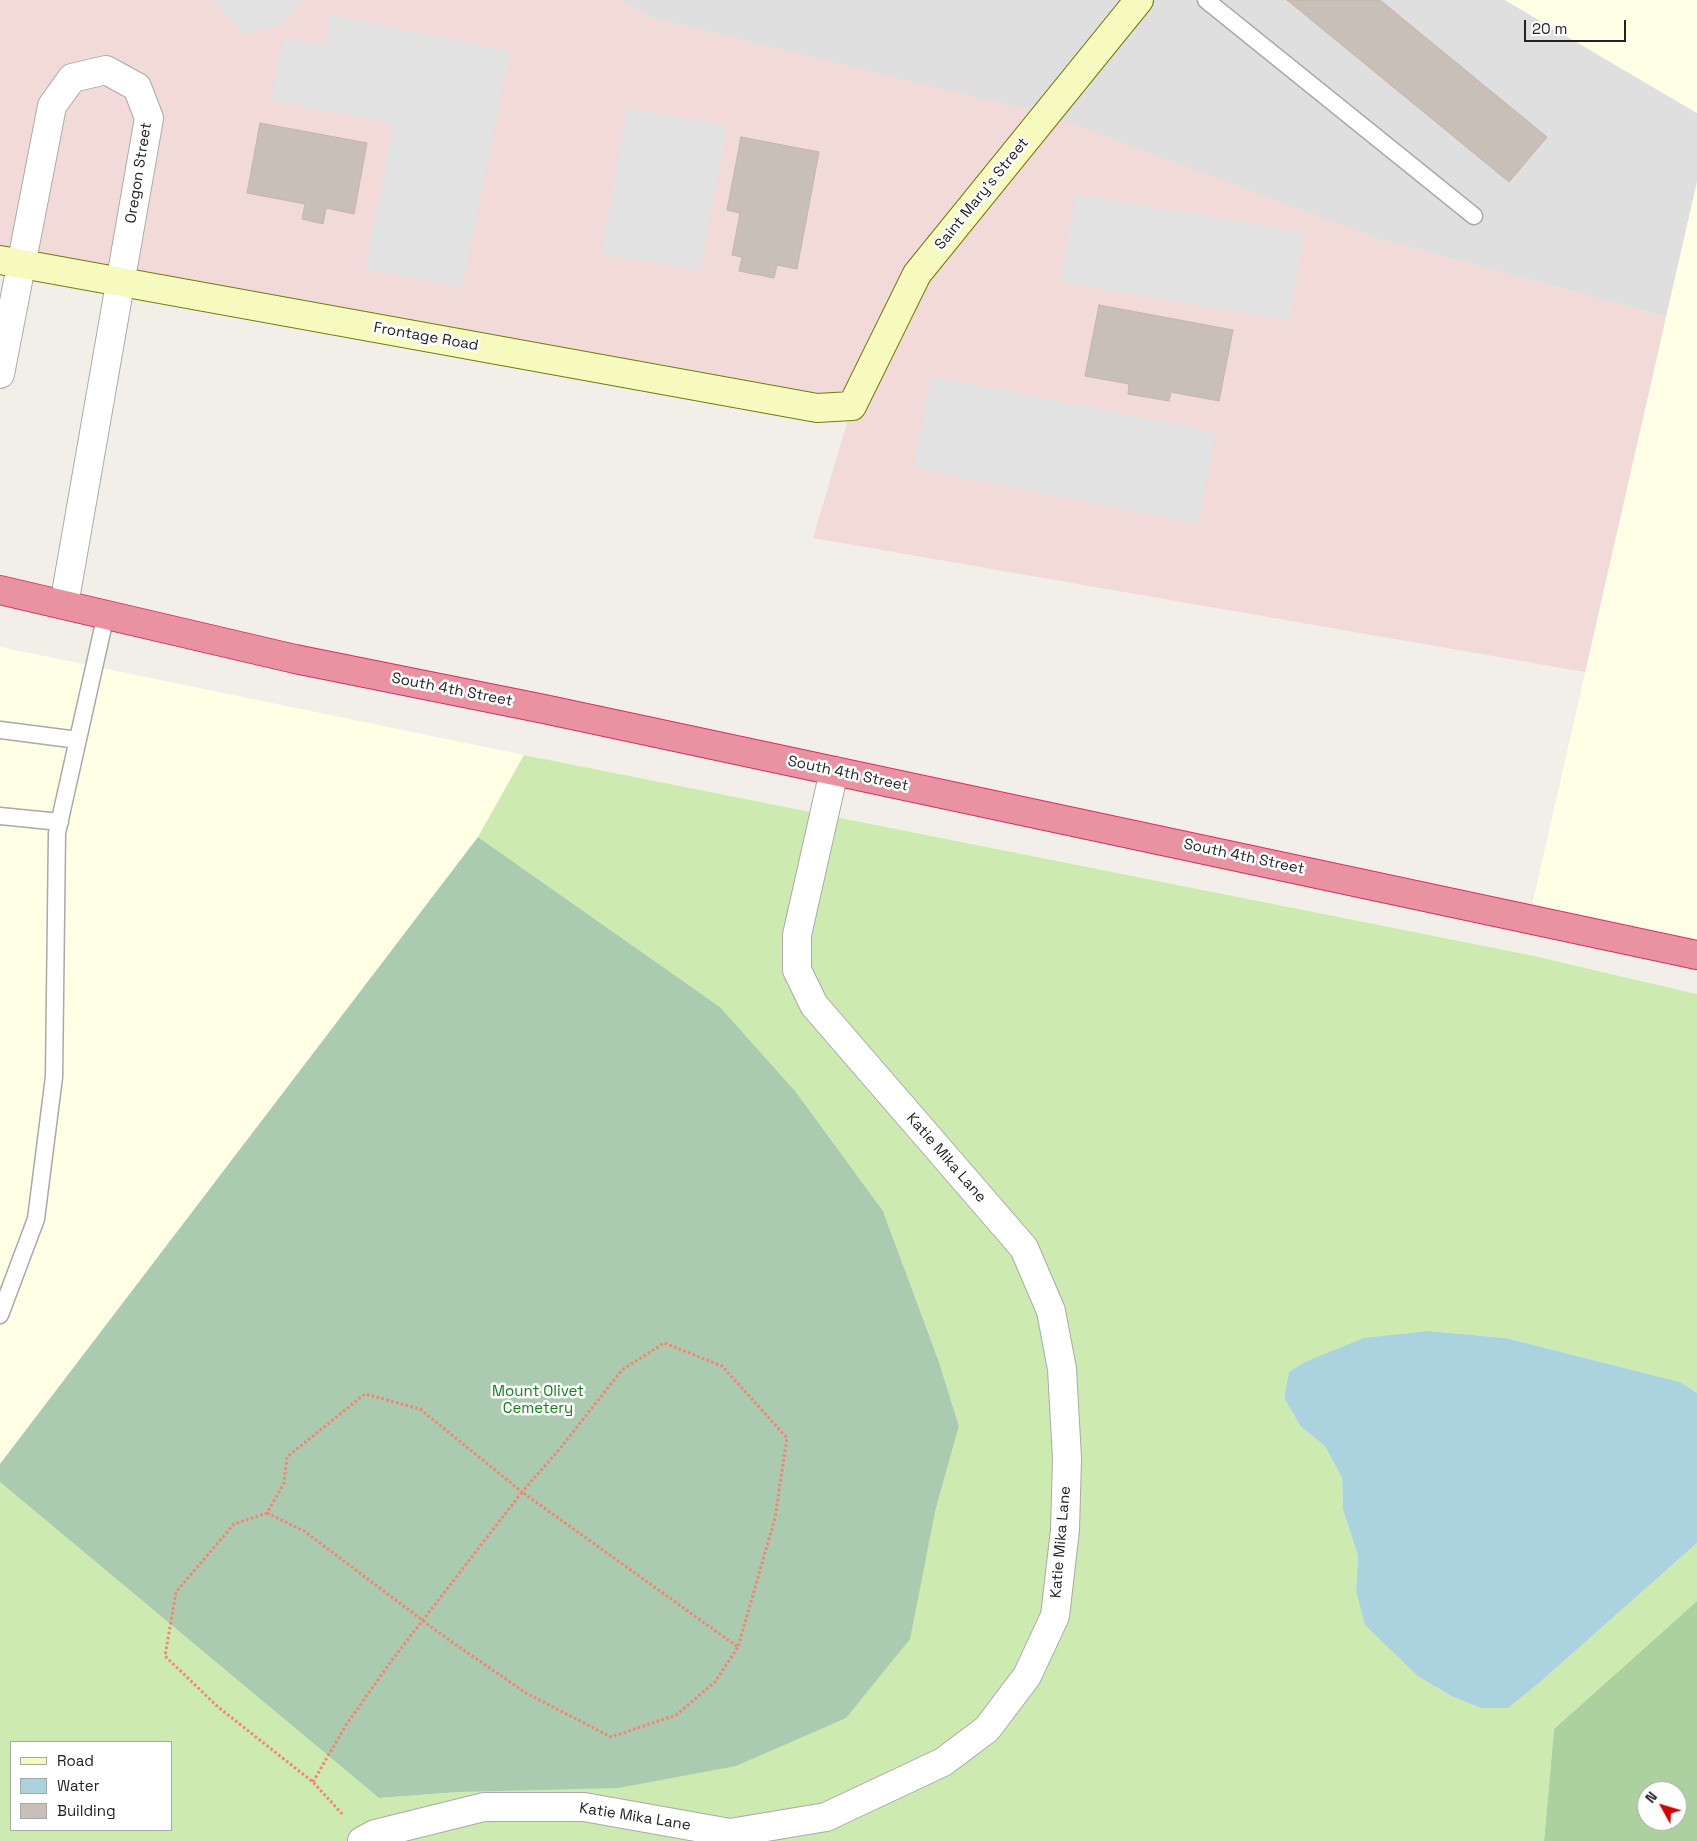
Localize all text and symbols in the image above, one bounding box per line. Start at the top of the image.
scale bar [1527,10,1630,42]
text: 20 m [1532,19,1567,38]
street label: Oregon Street [122,121,156,225]
street label: Saint Mary's Street [931,134,1033,254]
street label: Frontage Road [372,319,480,355]
street label: South 4th Street [390,669,514,711]
street label: South 4th Street [786,752,910,796]
street label: South 4th Street [1182,835,1306,879]
street label: Katie Mika Lane [902,1110,990,1206]
park label: Mount Olivet Cemetery [492,1383,584,1418]
street label: Katie Mika Lane [1047,1485,1075,1599]
legend [10,1741,172,1831]
text: Road [57,1751,94,1770]
text: Water [57,1776,99,1795]
north arrow [1637,1781,1687,1831]
text: N [1641,1788,1661,1807]
street label: Katie Mika Lane [578,1799,692,1835]
text: Building [57,1801,116,1820]

